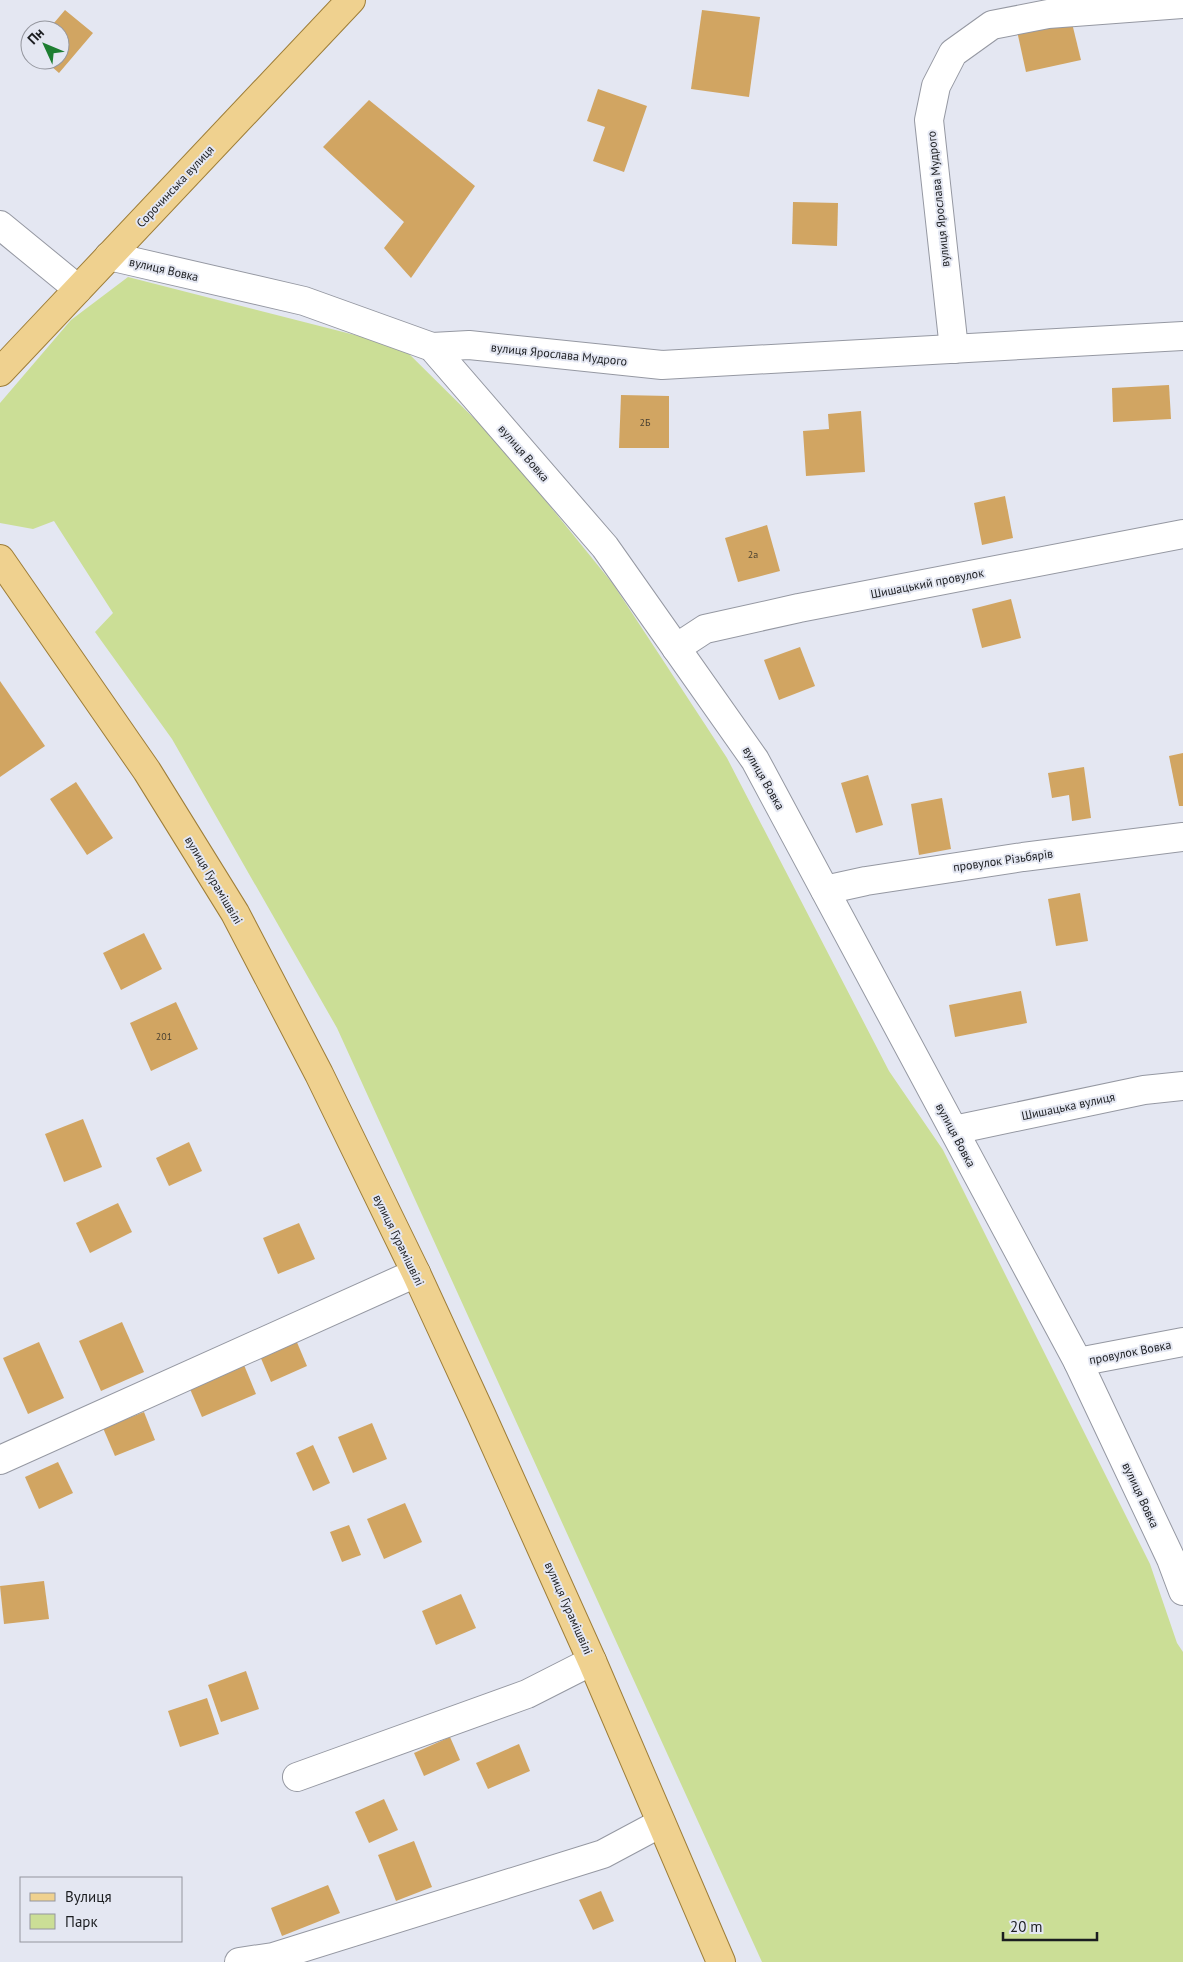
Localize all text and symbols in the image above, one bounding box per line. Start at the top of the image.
north arrow [20,20,70,70]
text: Пн [23,24,48,48]
street label: вулиця Ярослава Мудрого [923,130,953,268]
street label: Сорочинська вулиця [133,142,217,230]
street label: вулиця Вовка [128,254,200,284]
street label: вулиця Ярослава Мудрого [490,339,628,369]
house number: 2Б [640,416,651,429]
street label: вулиця Вовка [495,421,553,485]
house number: 2а [748,548,758,561]
street label: Шишацький провулок [869,565,985,601]
street label: вулиця Вовка [740,744,788,812]
street label: вулиця Гурамішвілі [182,833,246,927]
street label: провулок Різьбярів [952,846,1054,874]
house number: 201 [156,1030,172,1043]
street label: Шишацька вулиця [1020,1089,1116,1123]
street label: вулиця Вовка [933,1100,979,1170]
street label: вулиця Гурамішвілі [370,1192,428,1288]
street label: провулок Вовка [1088,1337,1172,1367]
street label: вулиця Вовка [1119,1460,1163,1530]
street label: вулиця Гурамішвілі [542,1559,596,1657]
legend [20,1877,182,1942]
text: Вулиця [65,1887,112,1906]
scale bar [1003,1910,1097,1942]
text: Парк [65,1912,98,1931]
text: 20 m [1010,1917,1043,1936]

